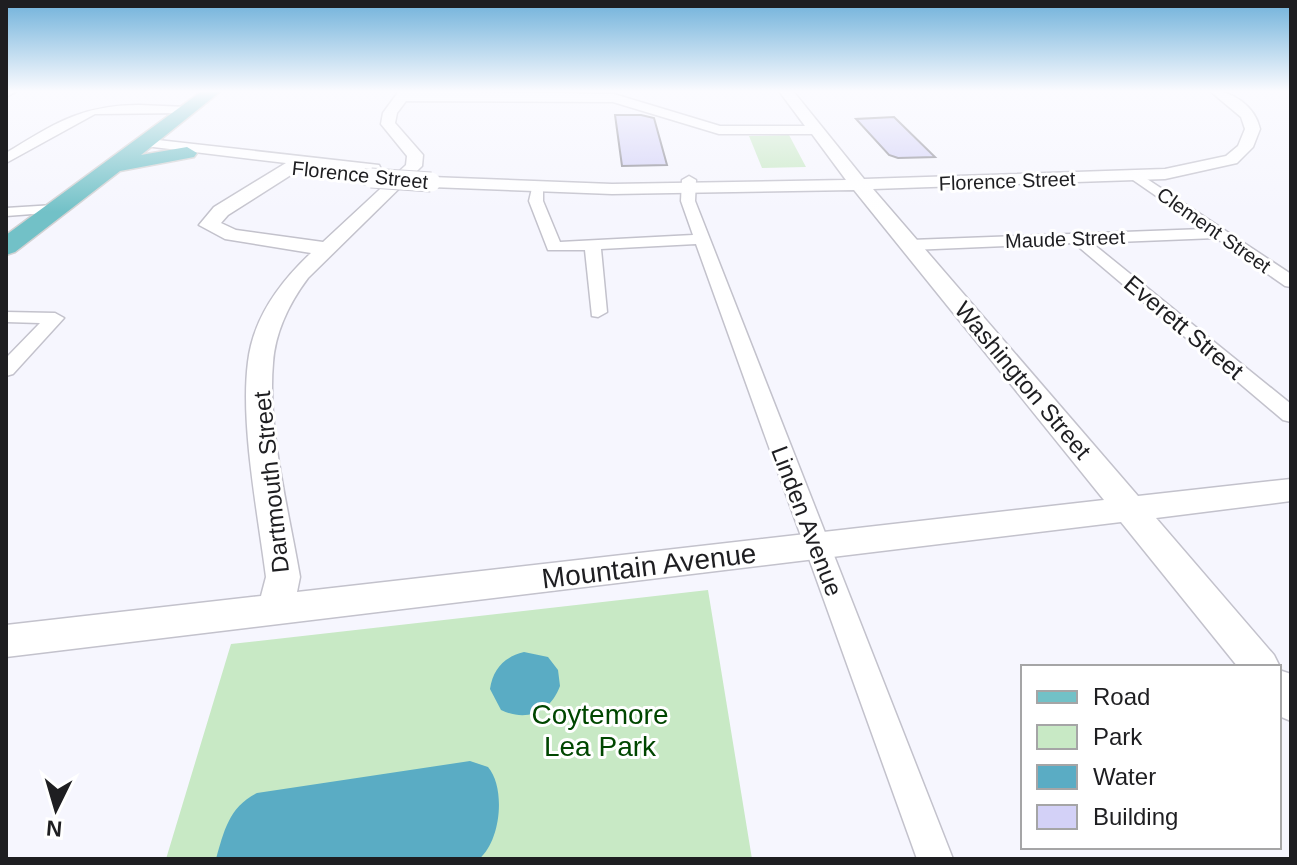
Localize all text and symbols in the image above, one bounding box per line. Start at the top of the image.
street label: Florence Street [291,157,430,193]
street label: Florence Street [938,168,1076,194]
street label: Clement Street [1153,183,1275,278]
street label: Maude Street [1005,226,1126,252]
street label: Everett Street [1119,269,1249,385]
street label: Washington Street [949,296,1097,464]
street label: Dartmouth Street [248,389,294,574]
street label: Linden Avenue [766,442,848,600]
street label: Mountain Avenue [540,537,758,595]
legend [1021,665,1281,849]
text: Road [1093,683,1150,710]
park label: Coytemore Lea Park [532,699,668,762]
text: Park [1093,723,1143,750]
text: Water [1093,763,1156,790]
north arrow [16,769,96,849]
text: Building [1093,803,1178,830]
text: N [45,815,63,842]

